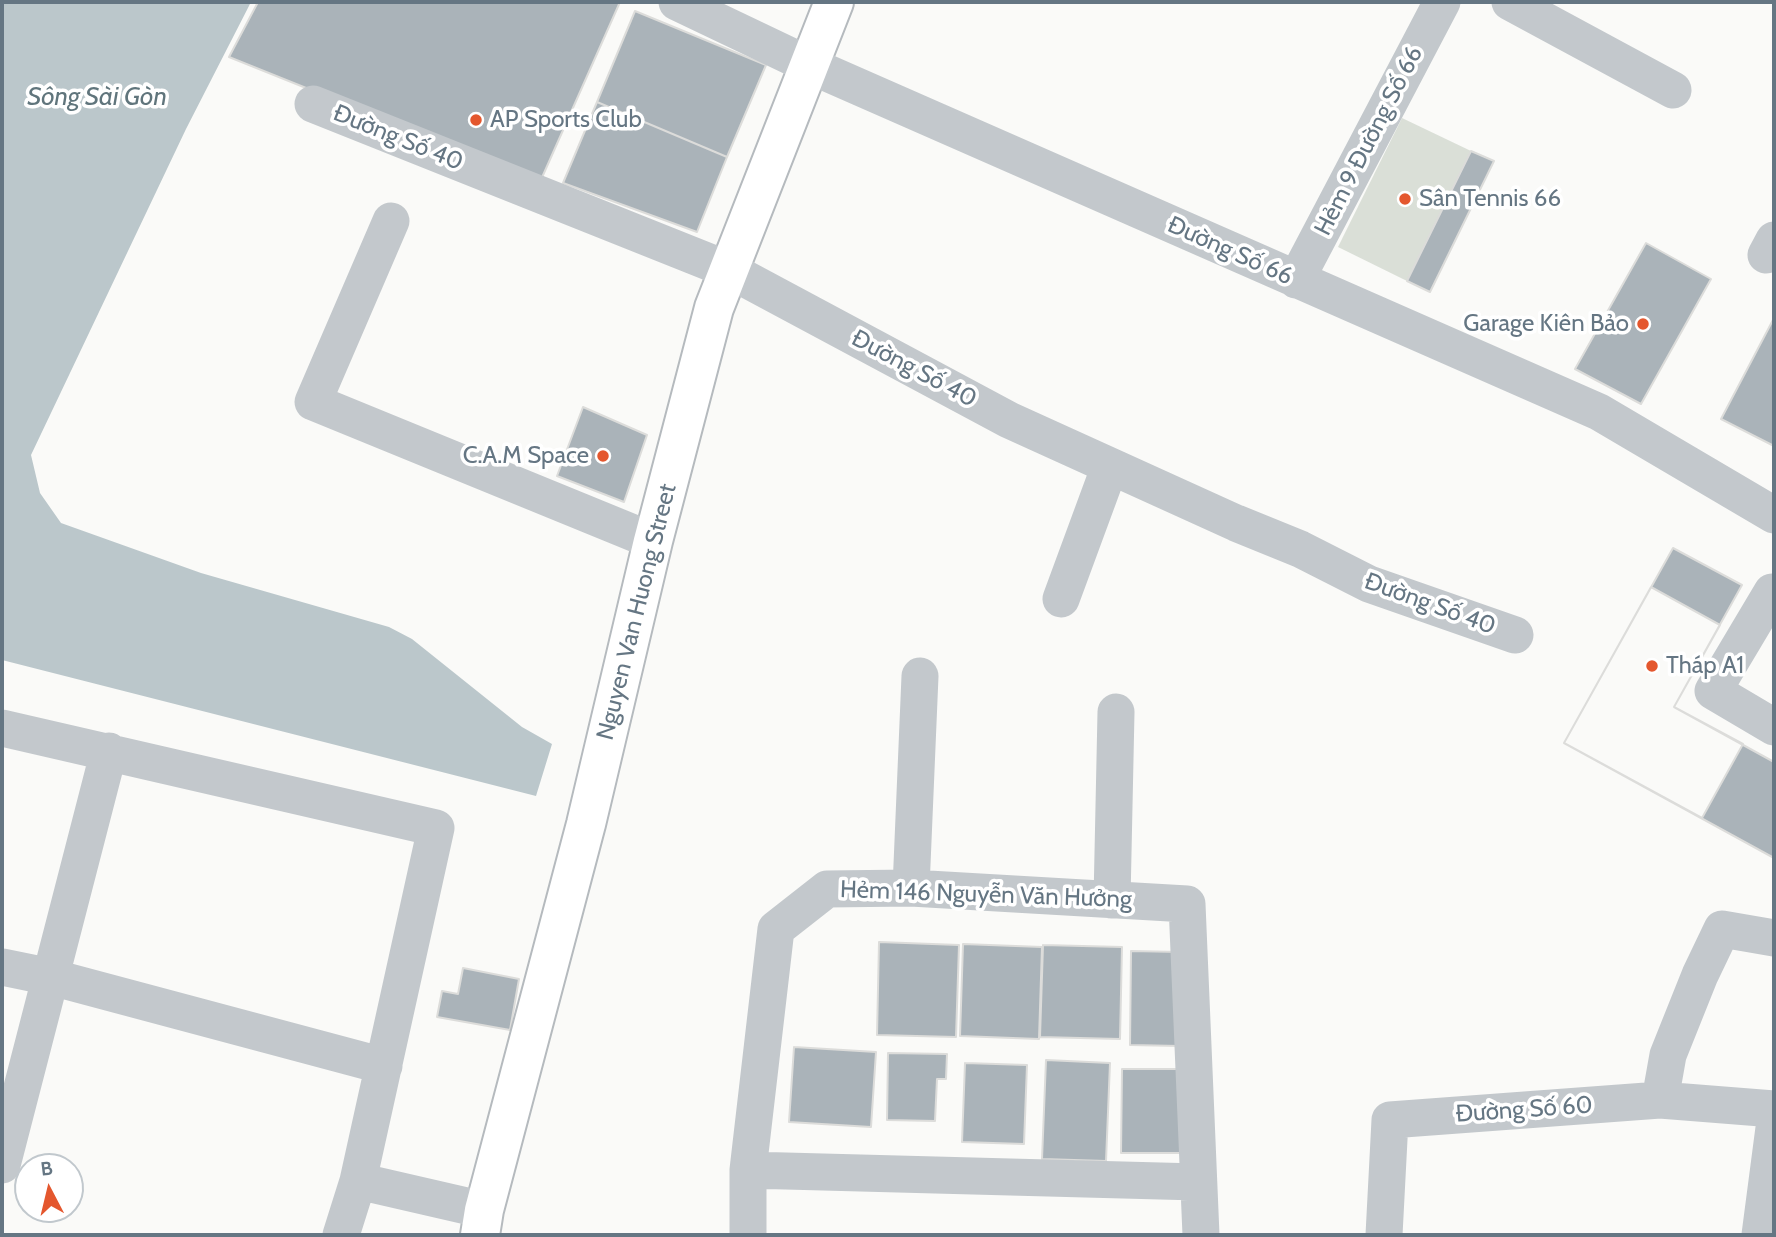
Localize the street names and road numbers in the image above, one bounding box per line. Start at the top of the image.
street label: Hẻm 9 Đường Số 66 [1309,42,1429,240]
street label: Đường Số 40 [329,99,467,177]
street label: Đường Số 66 [1163,211,1297,291]
street label: Đường Số 40 [847,324,981,414]
street label: Nguyen Van Huong Street [591,481,683,743]
street label: Đường Số 40 [1361,567,1499,641]
street label: Hẻm 146 Nguyễn Văn Hưởng [840,876,1132,914]
street label: Đường Số 60 [1455,1091,1593,1129]

